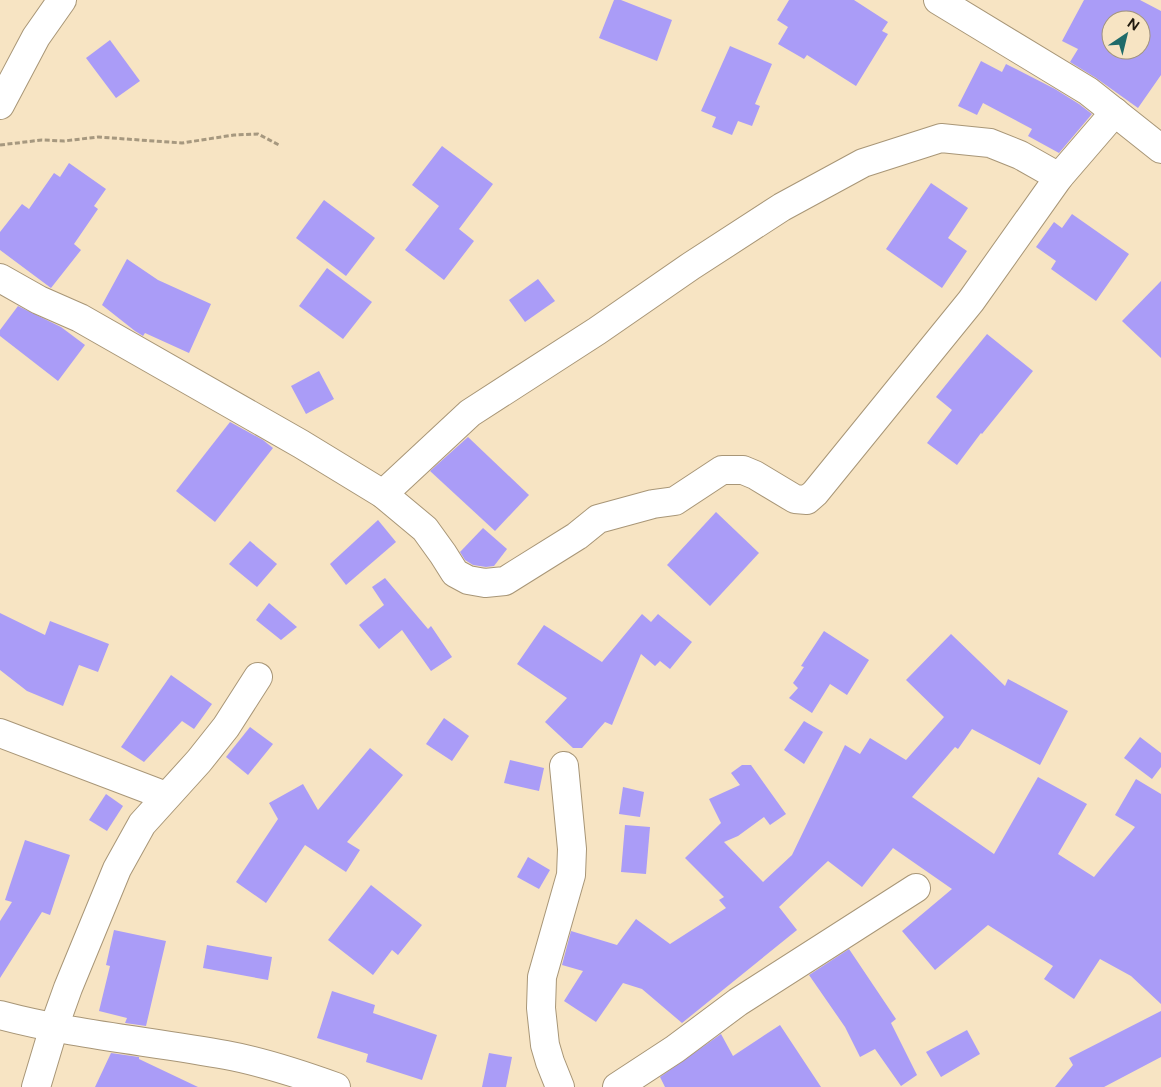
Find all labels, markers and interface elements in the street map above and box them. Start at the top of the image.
north arrow [1101,10,1151,60]
text: N [1124,15,1142,35]

